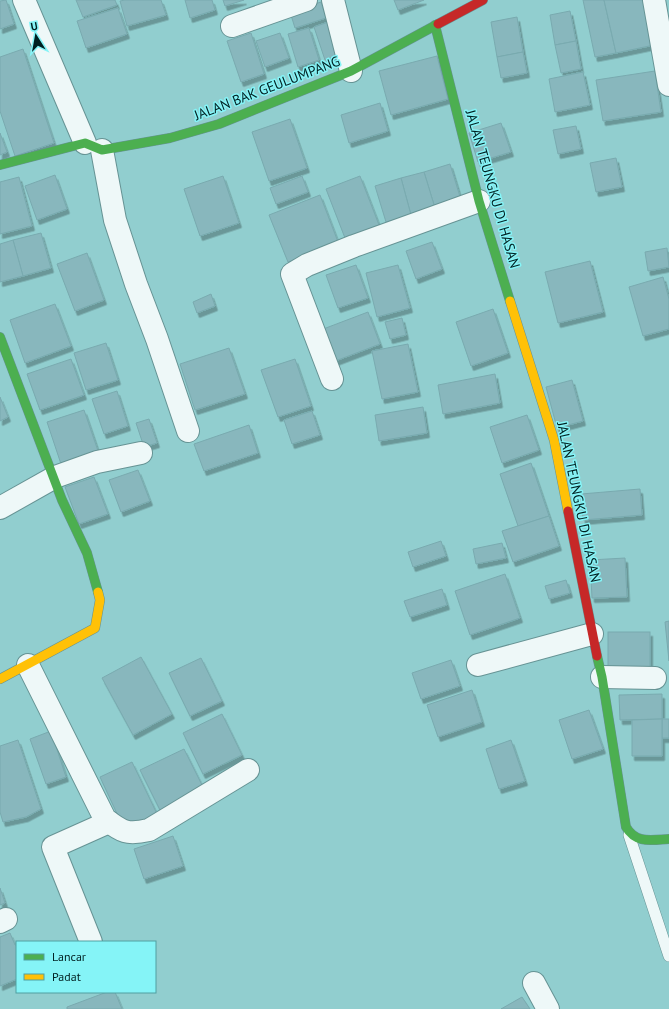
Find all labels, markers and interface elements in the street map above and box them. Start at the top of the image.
north arrow [16,16,56,56]
text: U [29,19,39,34]
street label: JALAN BAK GEULUMPANG [191,52,343,125]
street label: JALAN TEUNGKU DI HASAN [461,107,524,270]
street label: JALAN TEUNGKU DI HASAN [553,419,605,584]
legend [16,941,156,993]
text: Lancar [52,949,86,964]
text: Padat [52,969,81,984]

